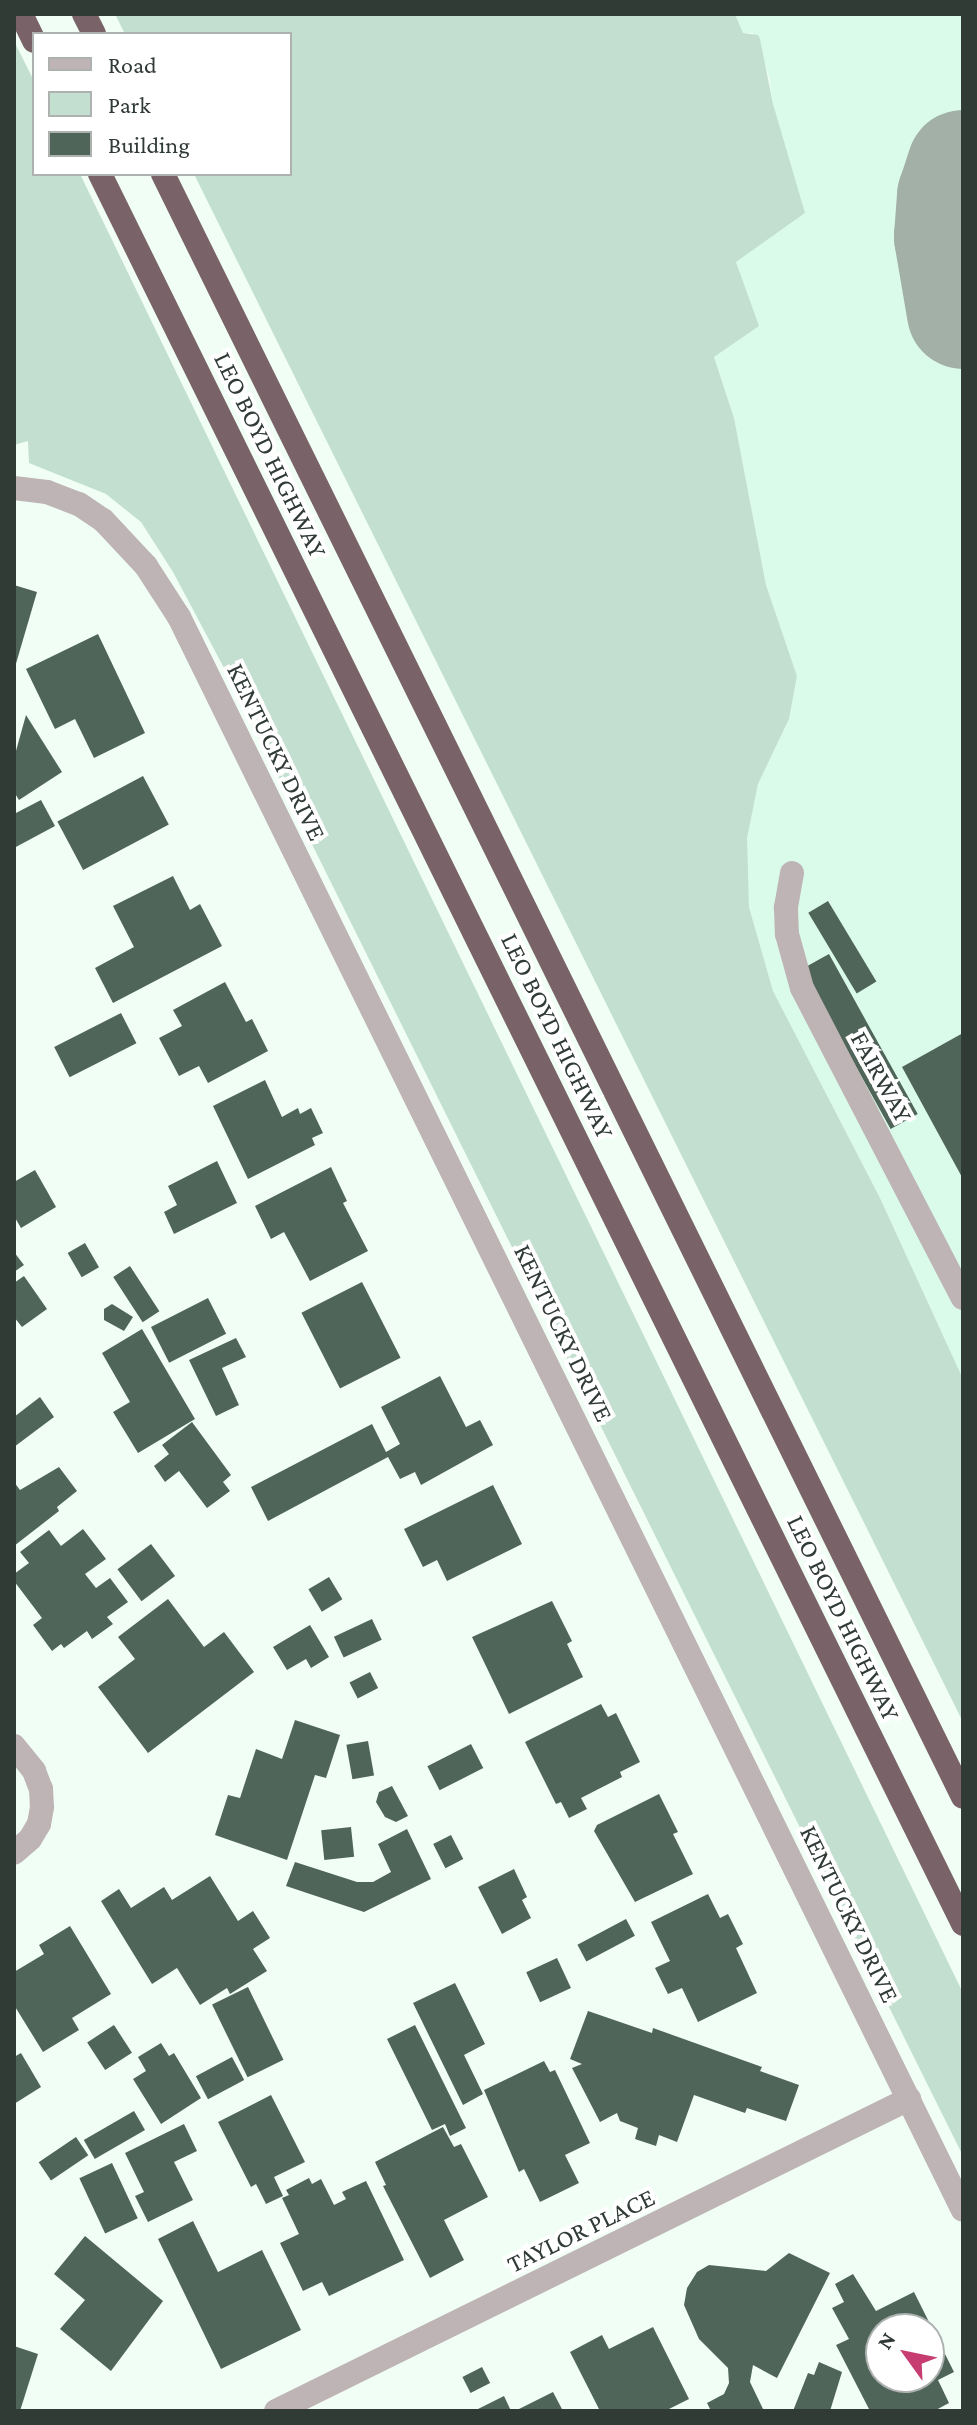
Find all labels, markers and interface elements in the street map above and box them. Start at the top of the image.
legend [32,32,292,176]
text: Road [108,51,157,78]
text: Park [108,91,151,118]
text: Building [108,131,190,158]
street label: LEO BOYD HIGHWAY [207,347,333,563]
street label: KENTUCKY DRIVE [220,658,332,846]
street label: LEO BOYD HIGHWAY [494,928,620,1144]
street label: FAIRWAY [843,1026,919,1128]
street label: KENTUCKY DRIVE [507,1239,619,1427]
street label: LEO BOYD HIGHWAY [780,1510,906,1726]
street label: KENTUCKY DRIVE [793,1820,905,2008]
street label: TAYLOR PLACE [502,2182,660,2280]
north arrow [865,2313,945,2393]
text: N [872,2328,901,2354]

